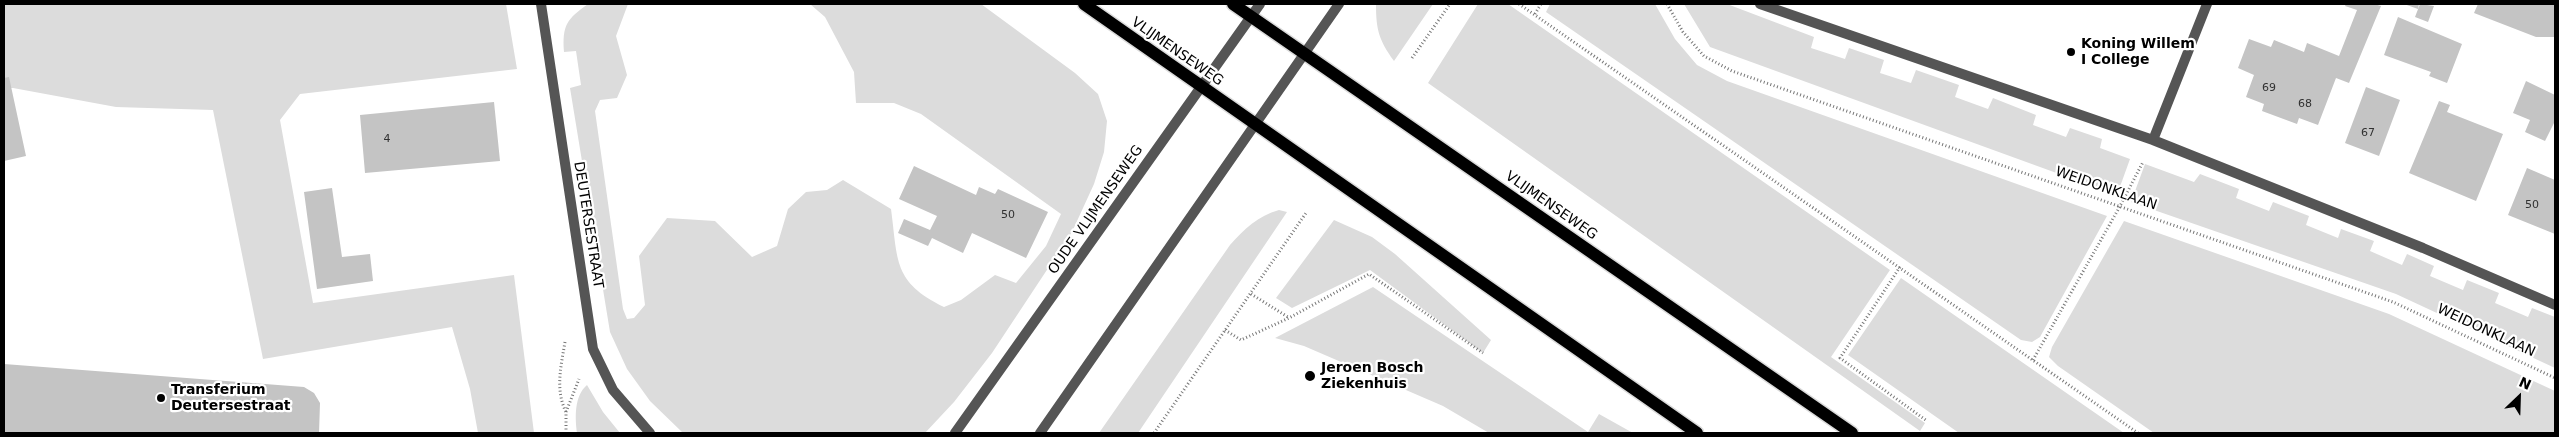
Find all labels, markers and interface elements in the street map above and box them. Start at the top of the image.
street label: VLIJMENSEWEG [1128,14,1226,90]
place label: Koning Willem I College [2081,36,2195,68]
marker: Koning Willem I College [2065,46,2077,58]
house number: 69 [2262,81,2276,95]
house number: 68 [2298,97,2312,111]
house number: 67 [2361,126,2375,140]
house number: 4 [384,132,390,146]
street label: OUDE VLIJMENSEWEG [1045,142,1147,278]
street label: DEUTERSESTRAAT [570,160,606,290]
street label: WEIDONKLAAN [2053,164,2159,214]
street label: VLIJMENSEWEG [1502,168,1600,244]
house number: 50 [2525,198,2539,212]
house number: 50 [1001,208,1015,222]
street label: WEIDONKLAAN [2434,301,2538,361]
place label: Jeroen Bosch Ziekenhuis [1321,360,1423,392]
marker: Jeroen Bosch Ziekenhuis [1303,369,1317,383]
north arrow [2494,372,2544,422]
text: N [2516,374,2534,393]
place label: Transferium Deutersestraat [171,382,291,414]
marker: Transferium Deutersestraat [155,392,167,404]

